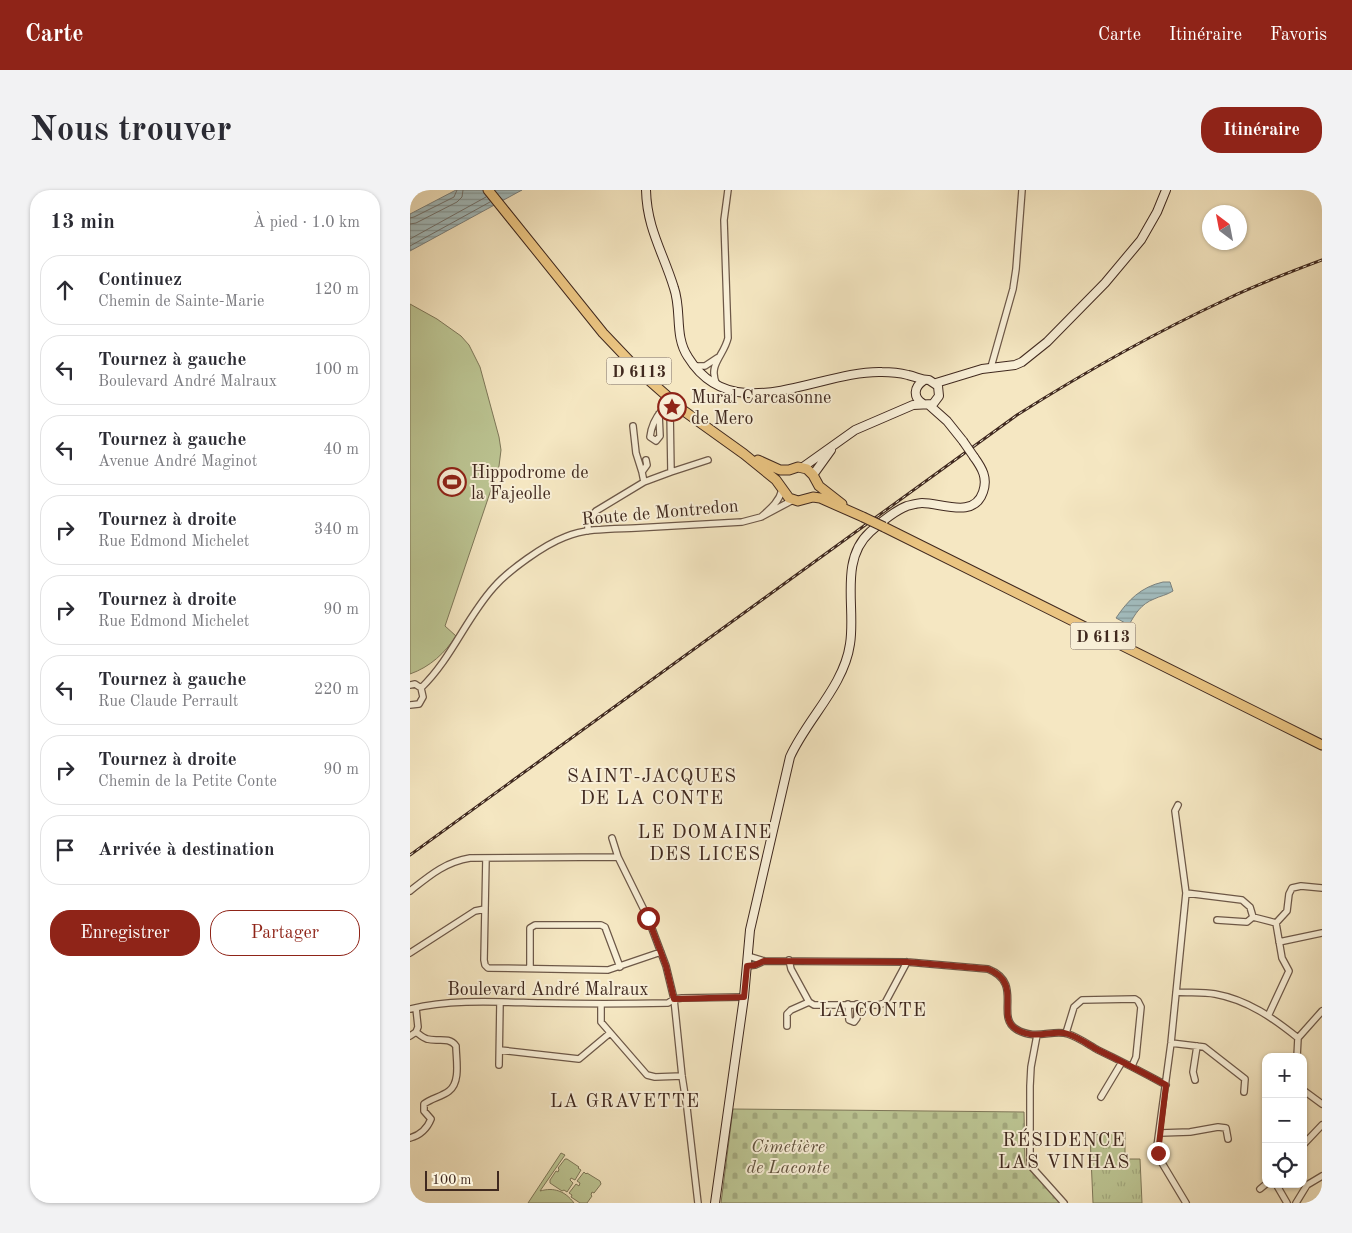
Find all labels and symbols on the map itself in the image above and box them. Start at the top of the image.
north arrow [1202,205,1247,250]
road number: D 6113 [606,358,672,385]
place label: Mural Carcasonne de Mero [691,389,831,428]
place icon: Mural Carcasonne de Mero [657,392,687,422]
place label: Hippodrome de la Fajeolle [471,464,589,503]
sports icon: Hippodrome de la Fajeolle [437,467,467,497]
street label: Route de Montredon [581,497,740,529]
road number: D 6113 [1070,622,1136,650]
district label: SAINT-JACQUES DE LA CONTE [567,768,737,809]
district label: LE DOMAINE DES LICES [638,824,772,865]
route start [637,907,660,930]
street label: Boulevard André Malraux [447,981,649,999]
district label: LA CONTE [819,1002,927,1021]
district label: LA GRAVETTE [550,1093,700,1112]
district label: RÉSIDENCE LAS VINHAS [998,1128,1130,1173]
park label: Cimetière de Laconte [746,1138,830,1177]
route end [1147,1142,1170,1165]
scale bar [425,1168,499,1191]

